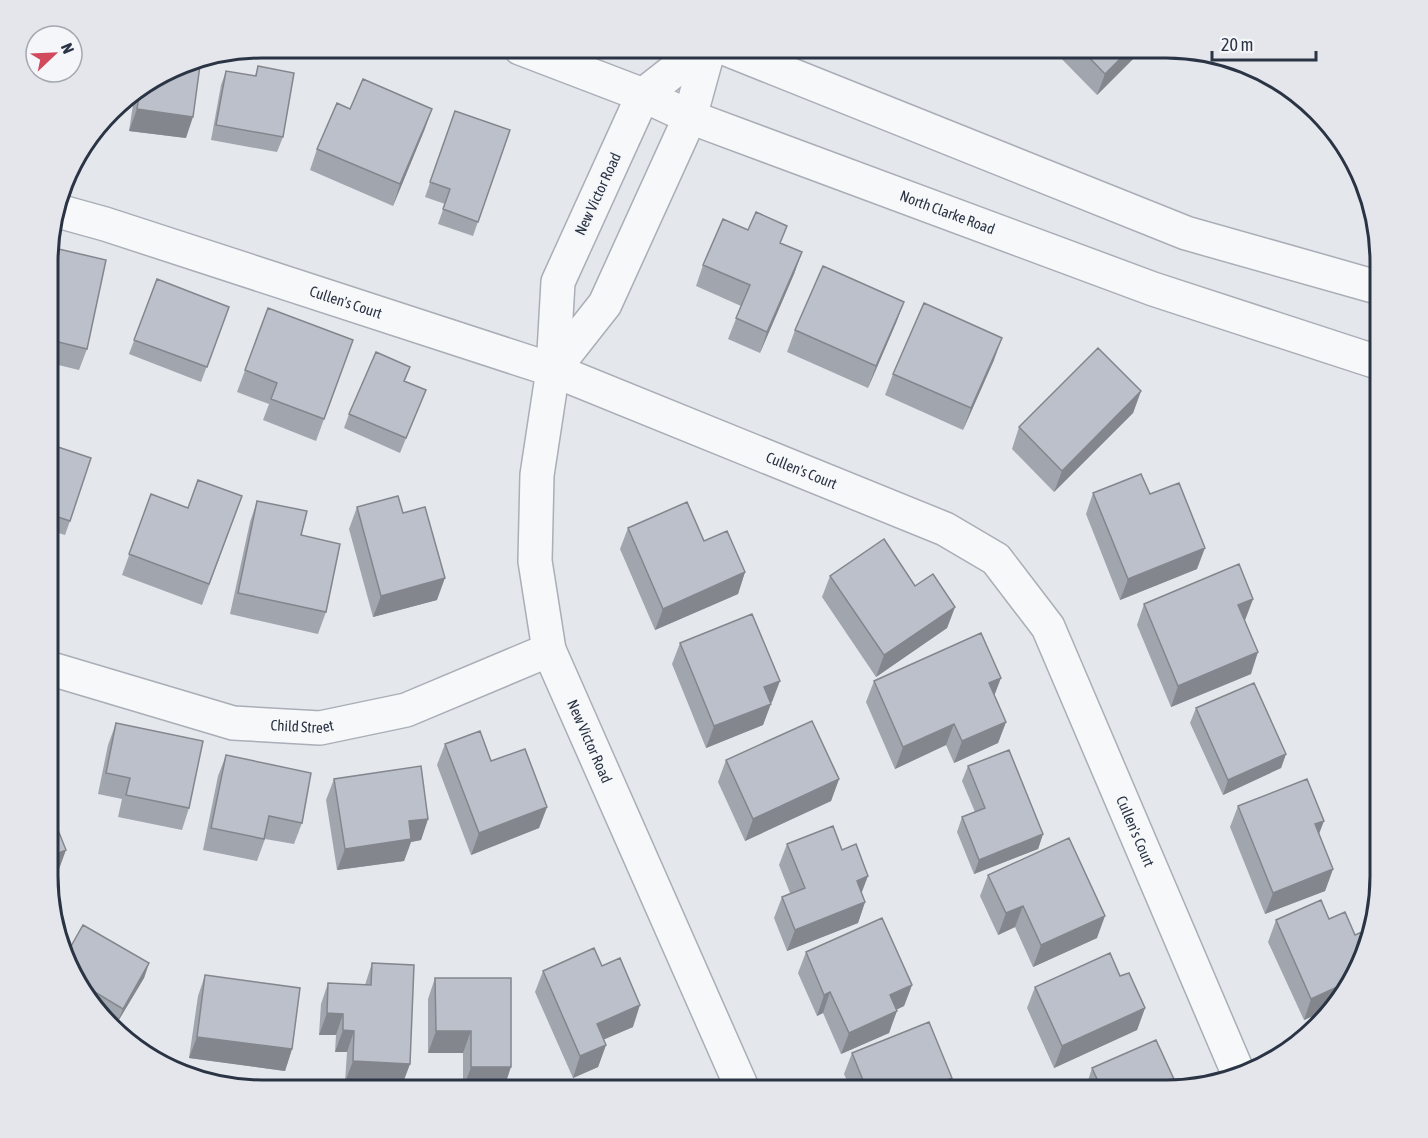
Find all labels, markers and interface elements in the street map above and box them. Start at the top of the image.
north arrow [24,24,84,84]
scale bar [1212,24,1316,62]
text: 20 m [1221,34,1253,55]
text: N [58,40,78,56]
street label: New Victor Road [571,150,624,238]
street label: North Clarke Road [898,187,997,237]
street label: Cullen's Court [308,282,384,322]
street label: Cullen's Court [764,448,840,492]
street label: New Victor Road [564,697,616,786]
street label: Child Street [270,716,335,736]
street label: Cullen's Court [1113,793,1158,869]

